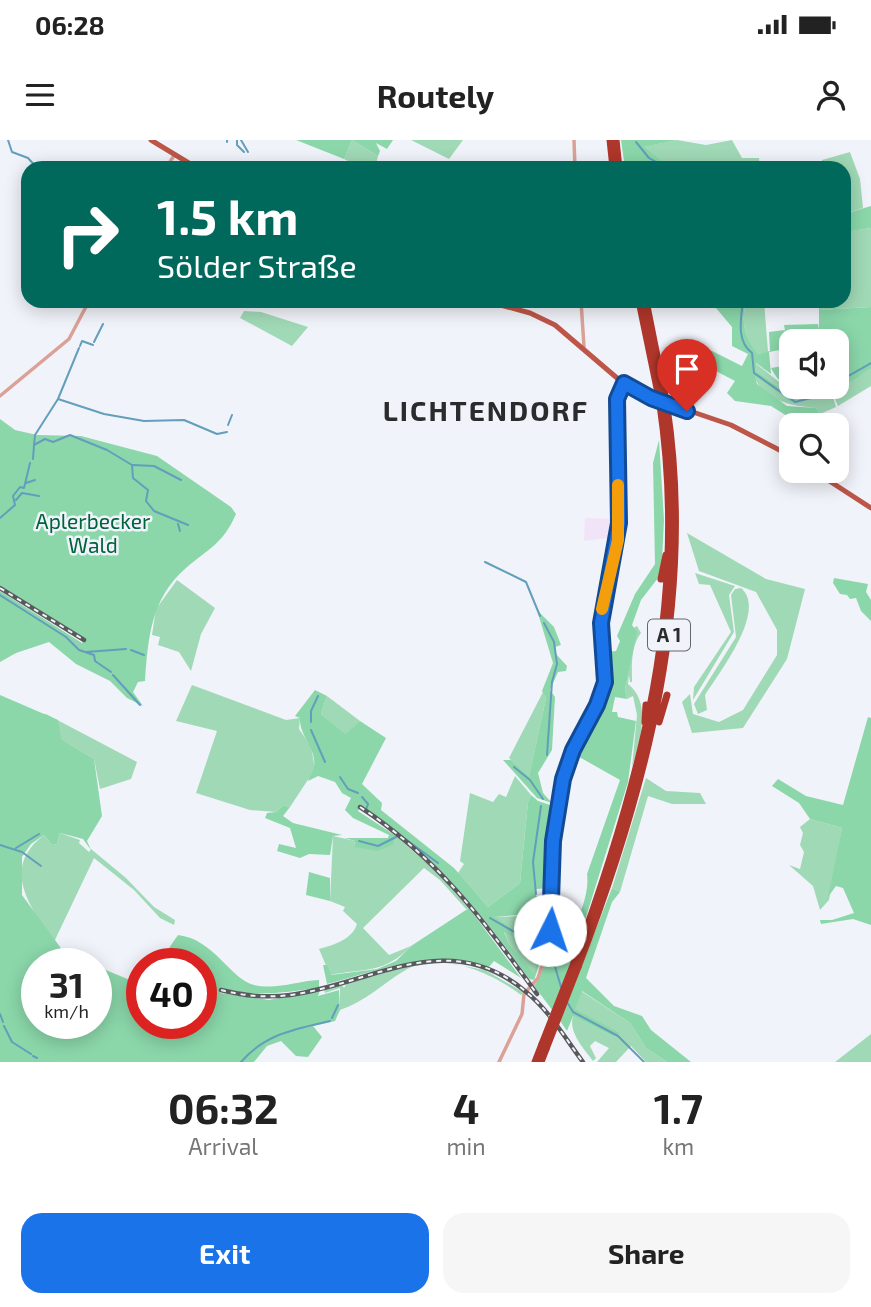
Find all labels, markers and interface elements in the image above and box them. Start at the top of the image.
text: 06:28 [35,9,105,40]
icon: menu [21,76,59,114]
text: Routely [377,76,494,114]
icon: person [812,76,850,114]
text: 1.5 km [157,186,298,245]
icon: right [42,189,133,280]
text: Sölder Straße [157,246,357,284]
map controls [779,329,849,483]
button: sound [779,329,849,399]
pin [657,339,717,411]
icon: arrive [668,350,706,388]
district label: LICHTENDORF [383,393,589,427]
button: search [779,413,849,483]
park label: Aplerbecker Wald [36,508,151,557]
road number: A 1 [648,620,690,650]
position arrow [513,893,587,967]
speed limit sign: 40 [126,948,217,1039]
text: 31 [49,963,84,1005]
text: km/h [44,1000,89,1022]
text: 06:32 [168,1082,278,1132]
text: 4 [453,1082,479,1132]
text: 1.7 [654,1082,703,1132]
text: Arrival [188,1132,258,1160]
text: min [446,1132,486,1160]
text: km [662,1132,694,1160]
button: Exit [21,1213,429,1293]
button: Share [443,1213,850,1293]

